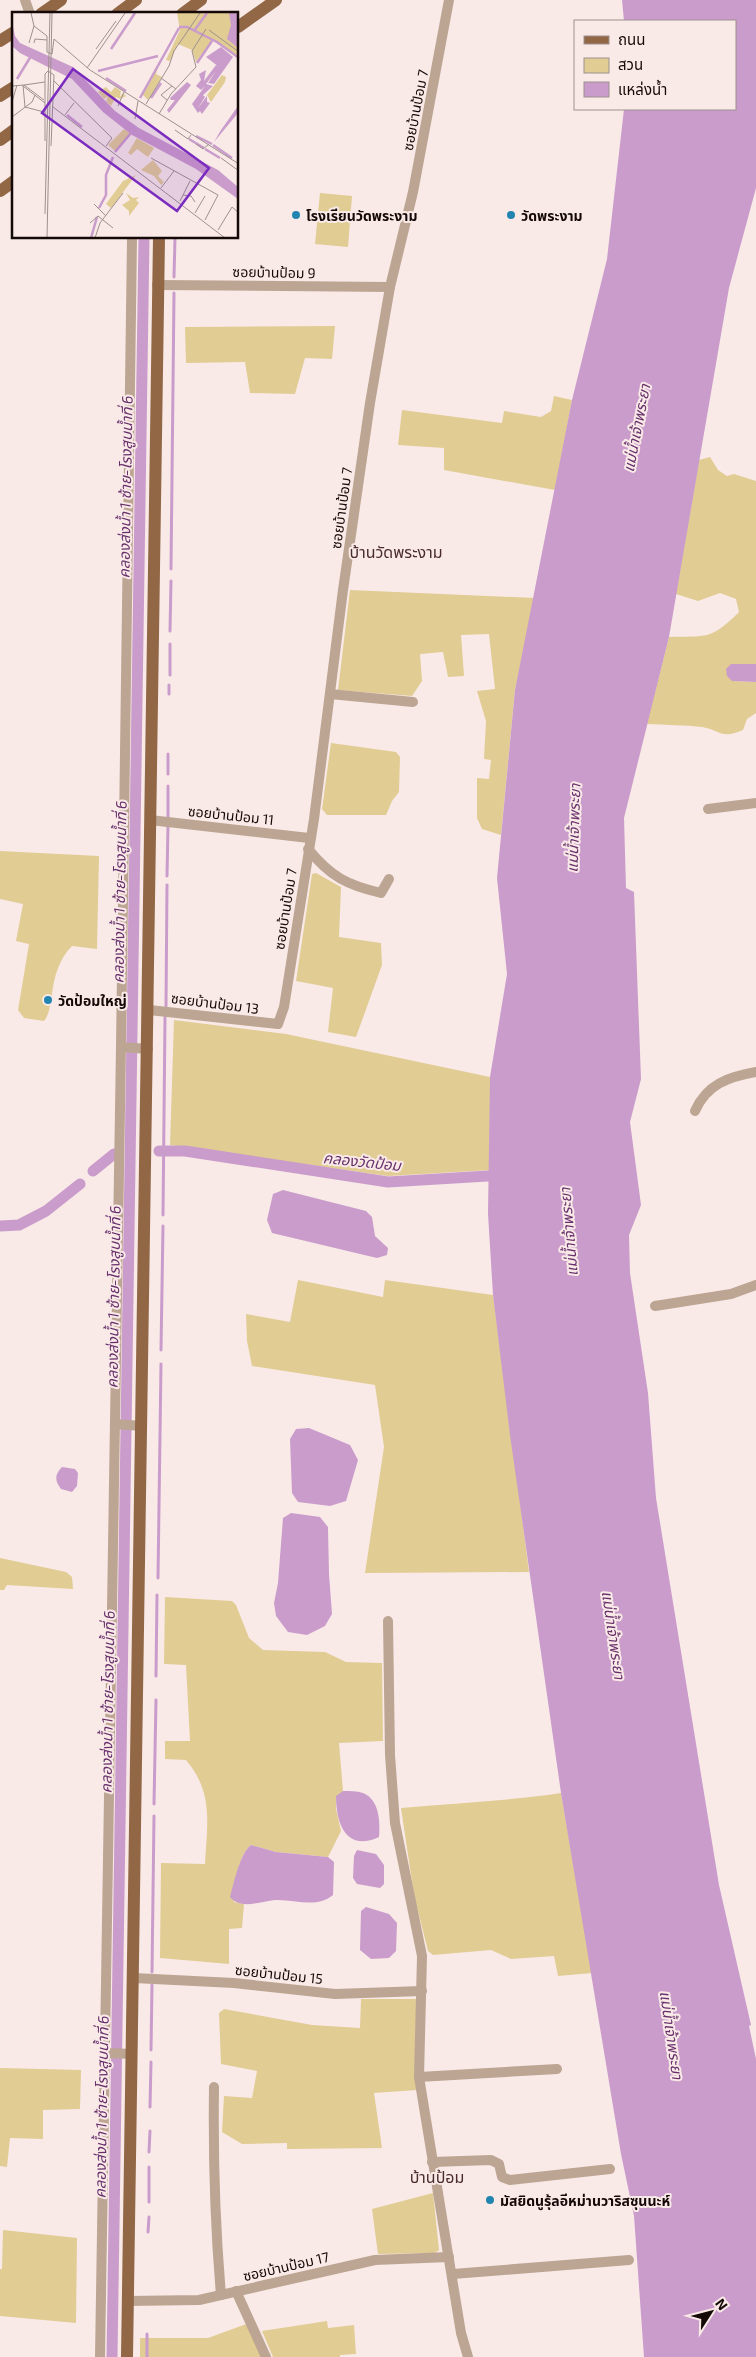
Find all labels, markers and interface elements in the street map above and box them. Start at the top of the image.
inset map [12,12,239,239]
legend [574,20,736,110]
text: ถนน [618,30,645,48]
text: สวน [618,55,643,73]
street label: ซอยบ้านป้อม 7 [399,68,431,152]
text: แหล่งน้ำ [618,79,667,98]
place label: โรงเรียนวัดพระงาม [306,207,417,224]
place label: วัดพระงาม [521,207,583,224]
marker: โรงเรียนวัดพระงาม [290,209,302,221]
marker: วัดพระงาม [505,209,517,221]
street label: ซอยบ้านป้อม 9 [232,263,316,281]
water label: แม่น้ำเจ้าพระยา [618,382,653,473]
water label: คลองส่งน้ำ 1 ซ้าย-โรงสูบน้ำที่ 6 [113,395,137,579]
street label: ซอยบ้านป้อม 7 [327,466,355,550]
district label: บ้านวัดพระงาม [350,542,442,561]
water label: แม่น้ำเจ้าพระยา [561,782,584,873]
water label: คลองส่งน้ำ 1 ซ้าย-โรงสูบน้ำที่ 6 [107,800,131,984]
street label: ซอยบ้านป้อม 11 [187,802,275,828]
street label: ซอยบ้านป้อม 7 [270,867,300,951]
street label: ซอยบ้านป้อม 13 [170,989,260,1017]
place label: วัดป้อมใหญ่ [58,992,127,1009]
marker: วัดป้อมใหญ่ [42,994,54,1006]
water label: คลองวัดป้อม [322,1148,403,1174]
water label: แม่น้ำเจ้าพระยา [554,1186,581,1277]
water label: คลองส่งน้ำ 1 ซ้าย-โรงสูบน้ำที่ 6 [101,1205,125,1389]
water label: แม่น้ำเจ้าพระยา [599,1590,630,1681]
water label: คลองส่งน้ำ 1 ซ้าย-โรงสูบน้ำที่ 6 [95,1610,119,1794]
street label: ซอยบ้านป้อม 15 [234,1961,324,1987]
water label: แม่น้ำเจ้าพระยา [657,1990,688,2081]
water label: คลองส่งน้ำ 1 ซ้าย-โรงสูบน้ำที่ 6 [89,2015,113,2199]
district label: บ้านป้อม [410,2167,464,2186]
place label: มัสยิดนูรุ้ลอีหม่านวาริสซุนนะห์ [500,2192,670,2211]
marker: มัสยิดนูรุ้ลอีหม่านวาริสซุนนะห์ [484,2194,496,2206]
street label: ซอยบ้านป้อม 17 [241,2248,331,2284]
north arrow [686,2287,736,2337]
text: N [712,2295,732,2313]

